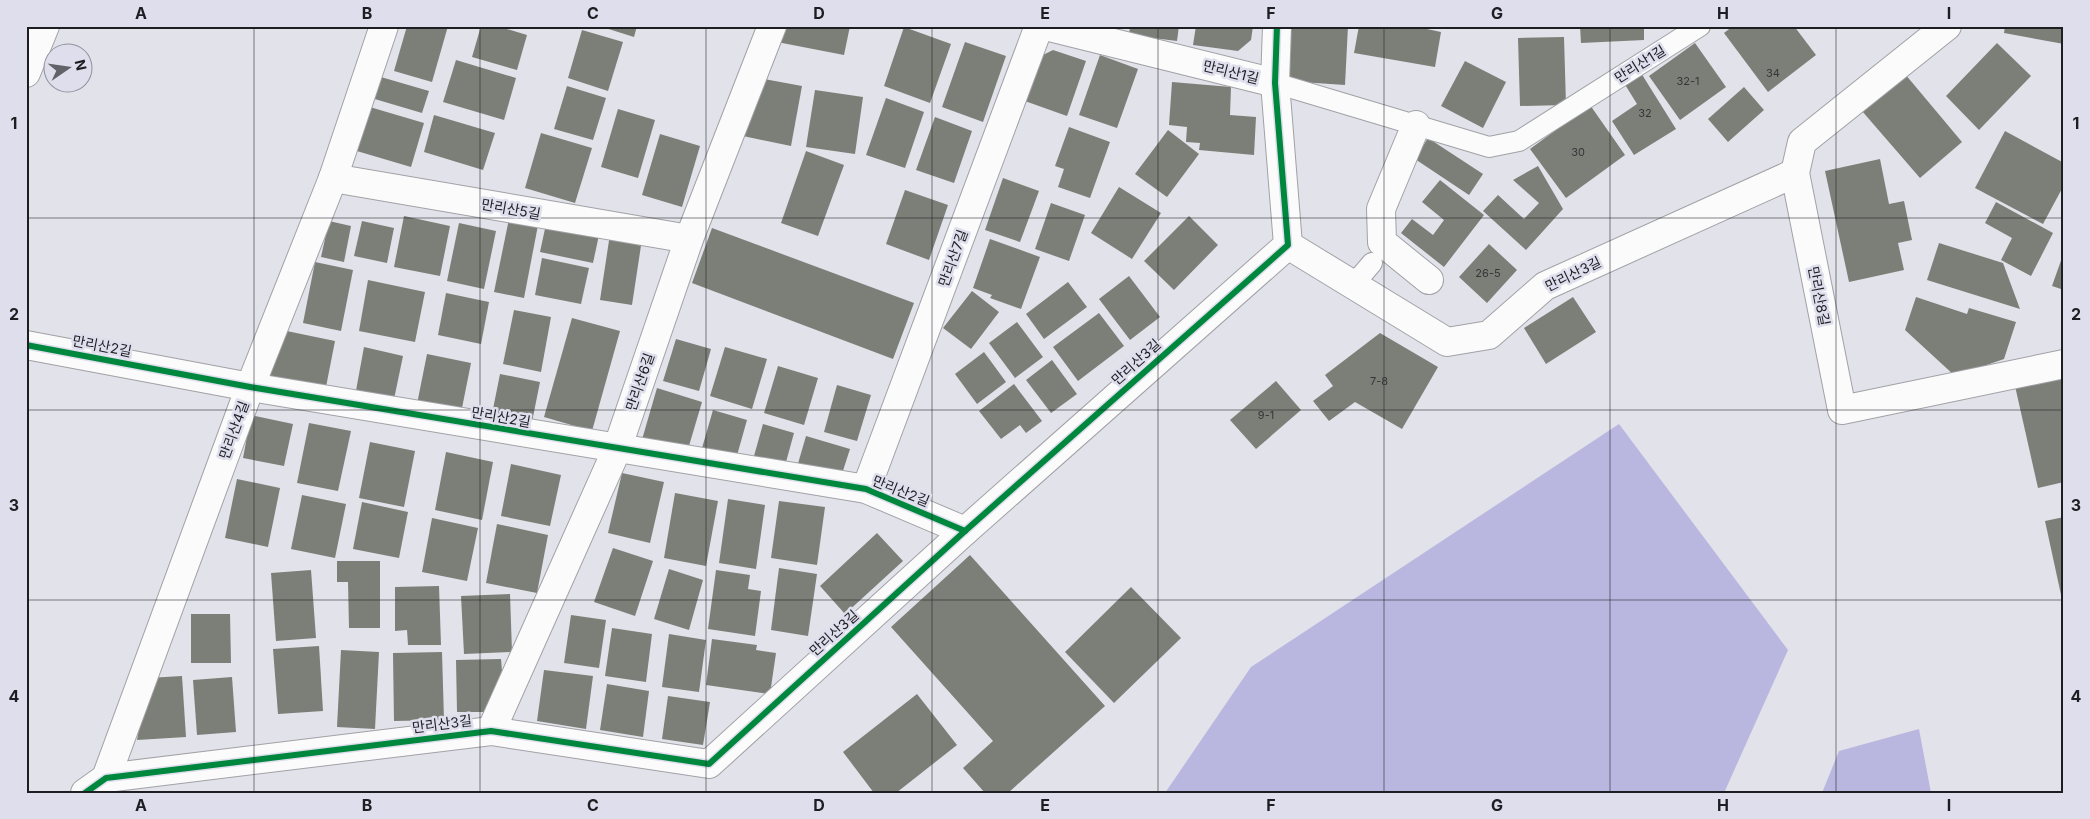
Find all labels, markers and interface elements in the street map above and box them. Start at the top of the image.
text: A [135,3,147,23]
text: B [362,3,372,23]
text: C [587,3,599,23]
text: D [813,3,825,23]
text: E [1040,3,1050,23]
text: F [1266,3,1276,23]
text: G [1491,3,1503,23]
text: H [1717,3,1729,23]
text: I [1947,3,1951,23]
street label: 만리산1길 [1611,41,1669,86]
north arrow [42,42,92,92]
street label: 만리산1길 [1201,56,1261,87]
text: N [72,58,91,72]
house number: 34 [1766,66,1780,80]
house number: 32-1 [1676,74,1700,88]
house number: 32 [1638,106,1652,120]
text: 1 [11,113,17,133]
text: 1 [2073,113,2079,133]
house number: 30 [1571,145,1585,159]
street label: 만리산5길 [480,195,542,222]
street label: 만리산7길 [934,227,971,289]
street label: 만리산3길 [1542,253,1604,294]
street label: 만리산8길 [1805,265,1834,327]
house number: 26-5 [1475,266,1501,280]
text: 2 [9,304,19,324]
text: 2 [2071,304,2081,324]
street label: 만리산2길 [71,331,133,360]
street label: 만리산3길 [1108,335,1164,388]
street label: 만리산6길 [622,351,657,413]
house number: 7-8 [1370,374,1388,388]
street label: 만리산4길 [215,398,252,461]
street label: 만리산2길 [470,403,532,430]
house number: 9-1 [1258,408,1274,422]
street label: 만리산2길 [870,471,932,510]
text: 3 [9,495,19,515]
text: 3 [2071,495,2081,515]
street label: 만리산3길 [806,606,862,659]
text: 4 [9,686,20,706]
text: 4 [2071,686,2082,706]
street label: 만리산3길 [411,711,473,736]
text: A [135,795,147,815]
text: B [362,795,372,815]
text: C [587,795,599,815]
text: D [813,795,825,815]
text: E [1040,795,1050,815]
text: F [1266,795,1276,815]
text: G [1491,795,1503,815]
text: H [1717,795,1729,815]
text: I [1947,795,1951,815]

